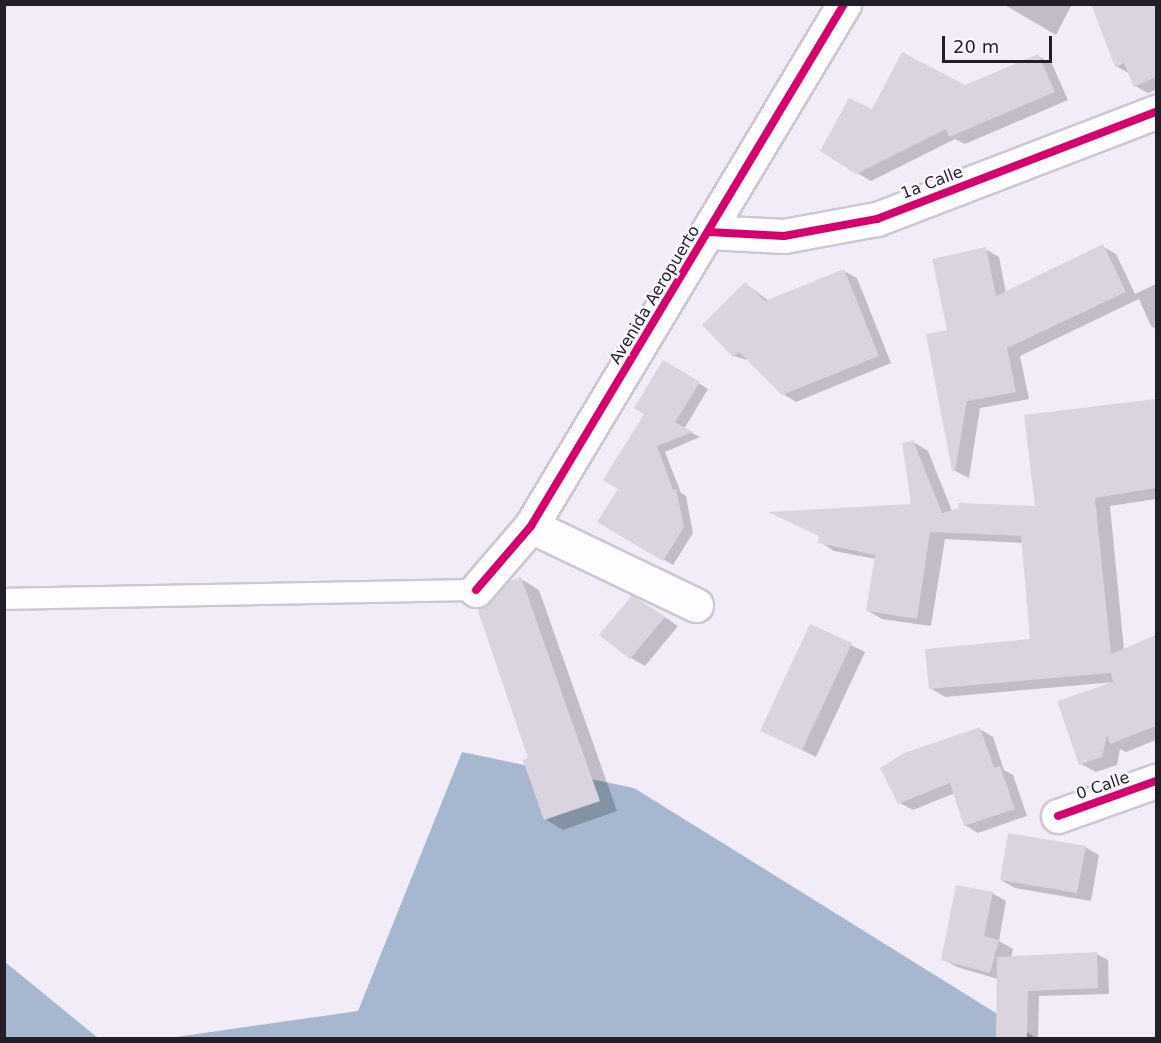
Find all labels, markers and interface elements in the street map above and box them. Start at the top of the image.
scale bar [945,24,1054,62]
text: 20 m [953,36,999,57]
street label: 1a Calle [898,162,966,204]
street label: Avenida Aeropuerto [606,222,704,368]
street label: 0 Calle [1074,768,1132,804]

